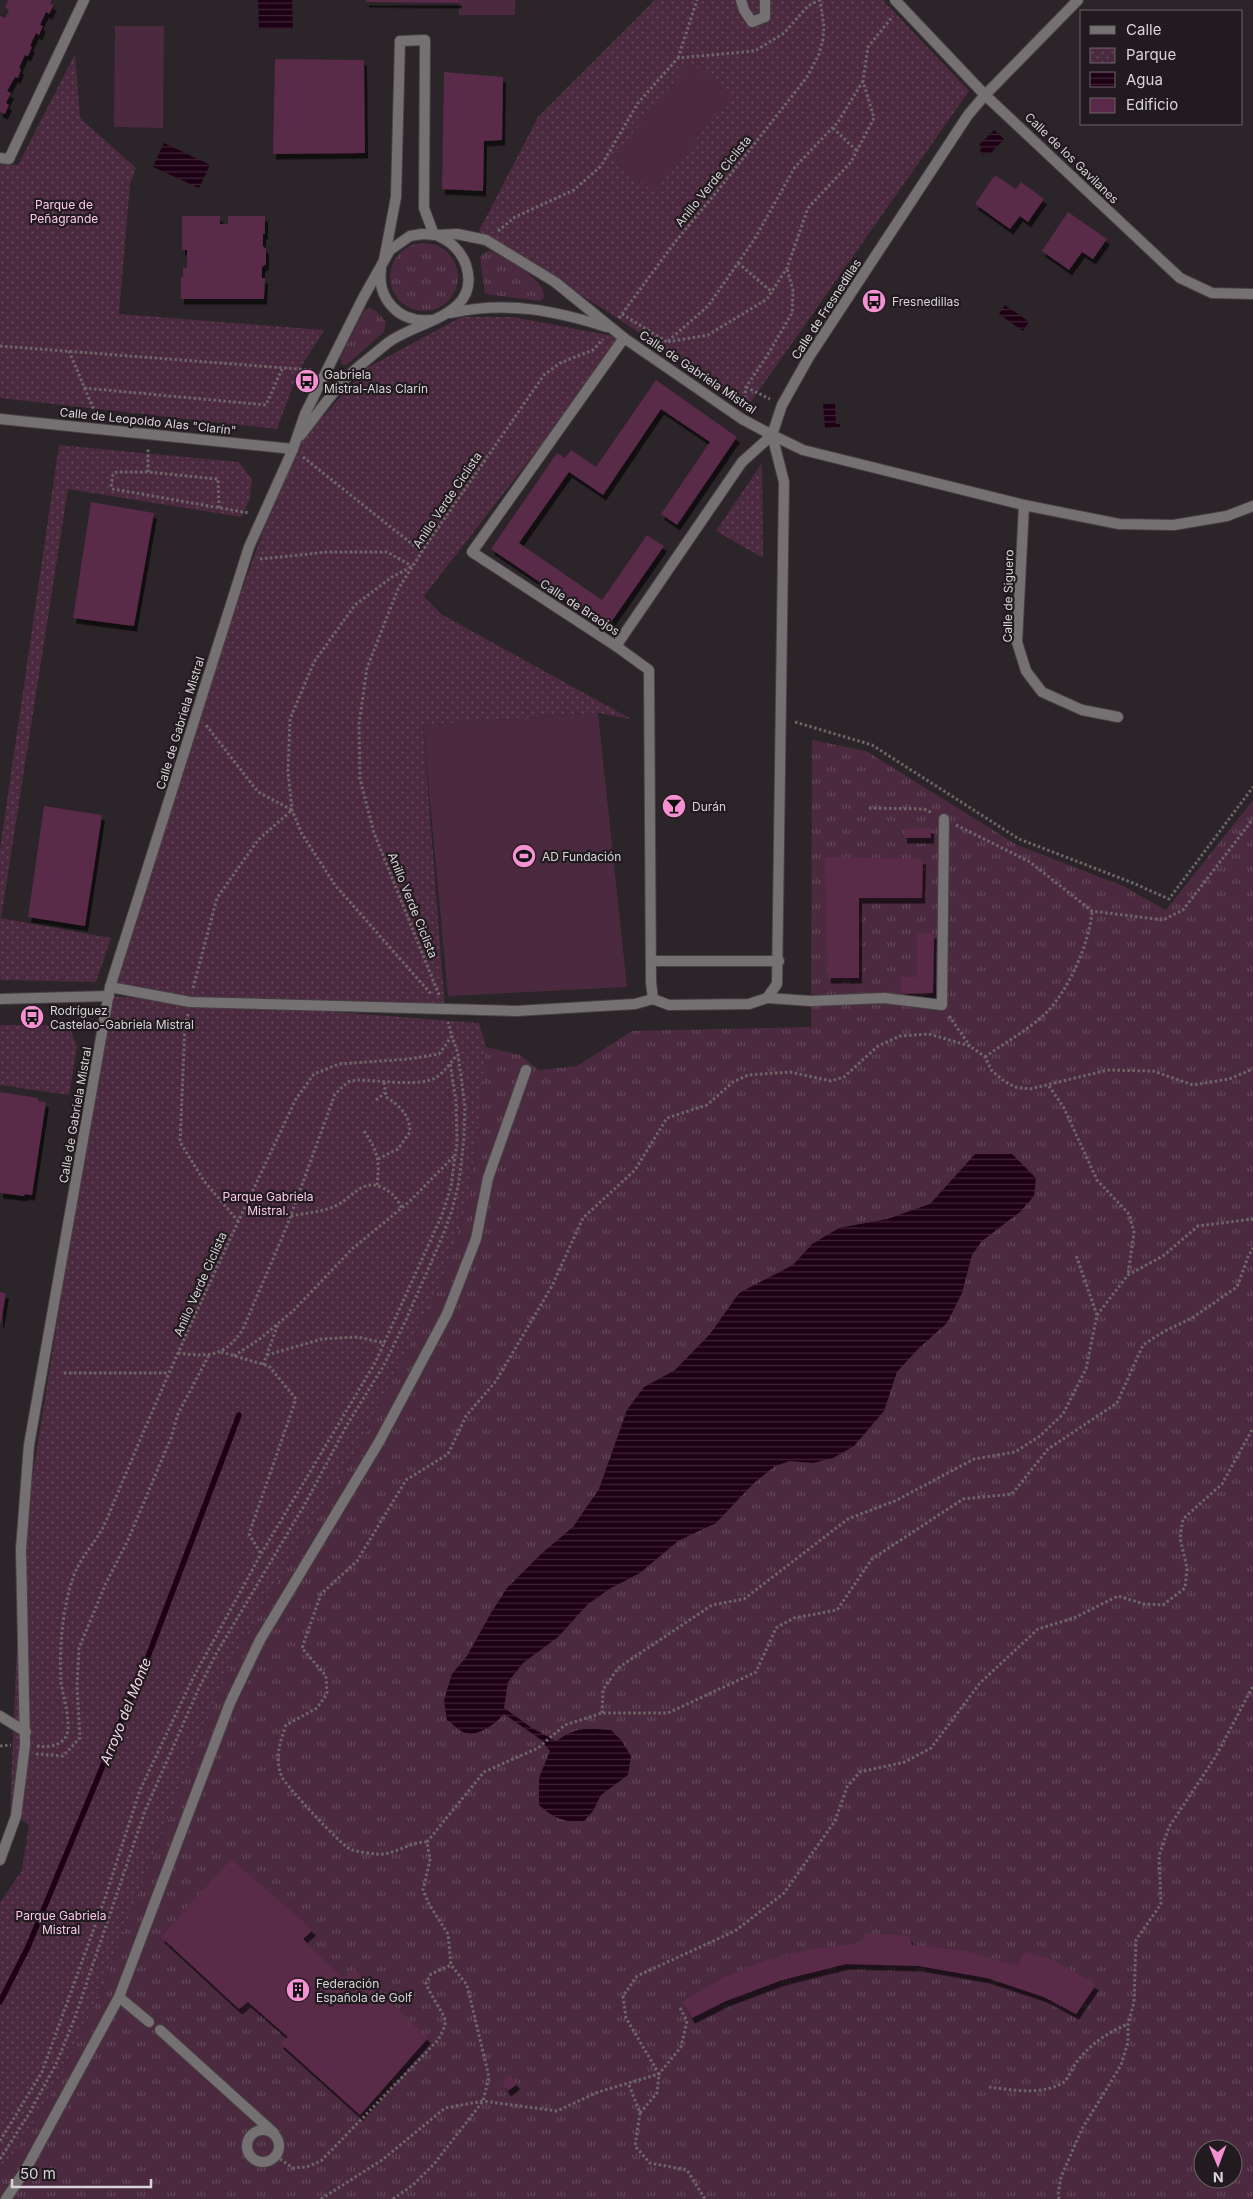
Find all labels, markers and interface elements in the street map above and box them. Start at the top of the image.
legend [1080,10,1243,125]
text: Calle [1126,20,1161,39]
text: Parque [1126,45,1176,64]
text: Agua [1126,70,1163,89]
text: Edificio [1126,95,1178,114]
street label: Calle de los Gavilanes [1022,109,1122,207]
street label: Anillo Verde Ciclista [672,132,754,230]
park label: Parque de Peñagrande [30,197,98,226]
street label: Calle de Fresnedillas [788,256,864,362]
bus stop icon: Fresnedillas [861,288,887,314]
place label: Fresnedillas [892,294,960,309]
street label: Calle de Gabriela Mistral [636,327,760,417]
place label: Gabriela Mistral-Alas Clarín [324,367,428,396]
bus stop icon: Gabriela Mistral-Alas Clarín [294,368,320,394]
street label: Calle de Leopoldo Alas "Clarín" [59,404,237,438]
street label: Anillo Verde Ciclista [409,449,485,551]
street label: Calle de Siguero [1000,549,1016,643]
street label: Calle de Braojos [537,576,623,638]
street label: Calle de Gabriela Mistral [153,655,207,791]
bar icon: Durán [661,793,687,819]
place label: Durán [692,799,726,814]
sports icon: AD Fundación [511,843,537,869]
place label: AD Fundación [542,849,621,864]
street label: Anillo Verde Ciclista [385,850,441,960]
place label: Rodríguez Castelao-Gabriela Mistral [50,1003,194,1032]
bus stop icon: Rodríguez Castelao-Gabriela Mistral [19,1004,45,1030]
street label: Calle de Gabriela Mistral [56,1046,94,1184]
park label: Parque Gabriela Mistral. [223,1189,313,1218]
street label: Anillo Verde Ciclista [170,1229,230,1339]
water label: Arroyo del Monte [95,1655,154,1768]
park label: Parque Gabriela Mistral [16,1908,106,1937]
place label: Federación Española de Golf [316,1976,413,2005]
building icon: Federación Española de Golf [285,1977,311,2003]
north arrow [1193,2139,1243,2189]
scale bar [12,2156,151,2188]
text: 50 m [20,2164,56,2183]
text: N [1213,2169,1224,2186]

